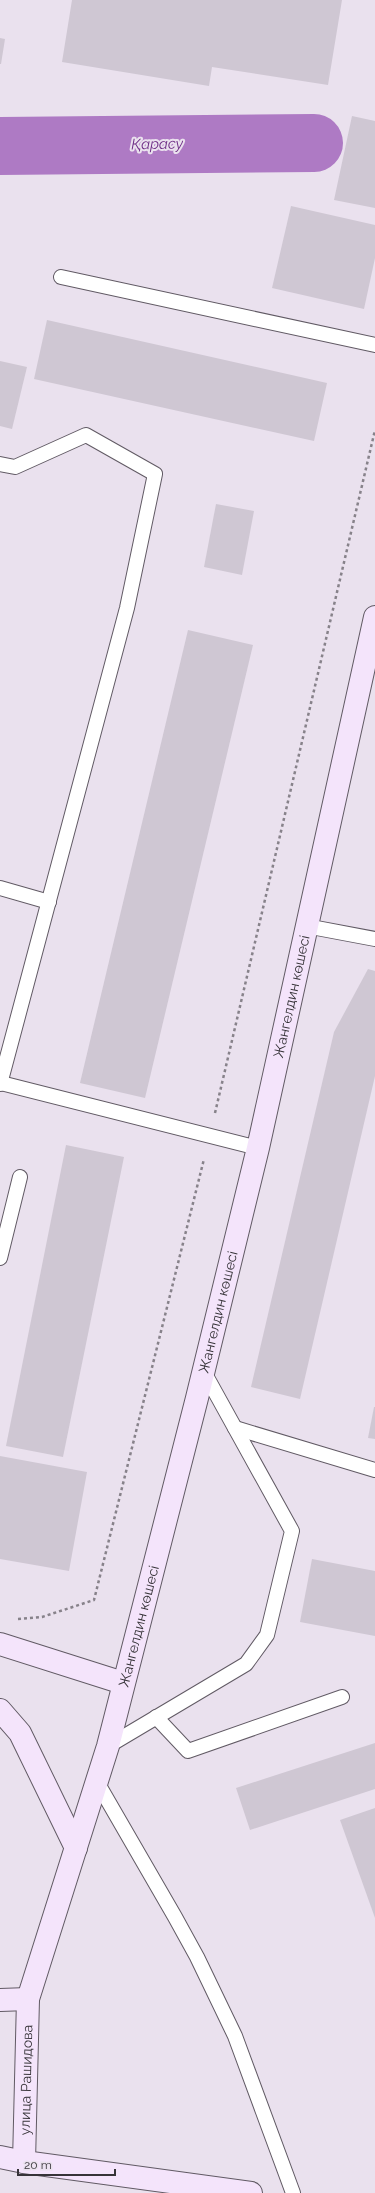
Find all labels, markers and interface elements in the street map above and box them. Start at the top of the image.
water label: Қарасу [131,135,184,153]
street label: Жангелдин көшесі [270,934,313,1059]
street label: Жангелдин көшесі [195,1249,241,1375]
street label: Жангелдин көшесі [115,1564,162,1689]
street label: улица Рашидова [17,2025,35,2136]
scale bar [18,2151,115,2177]
text: 20 m [24,2158,52,2172]

